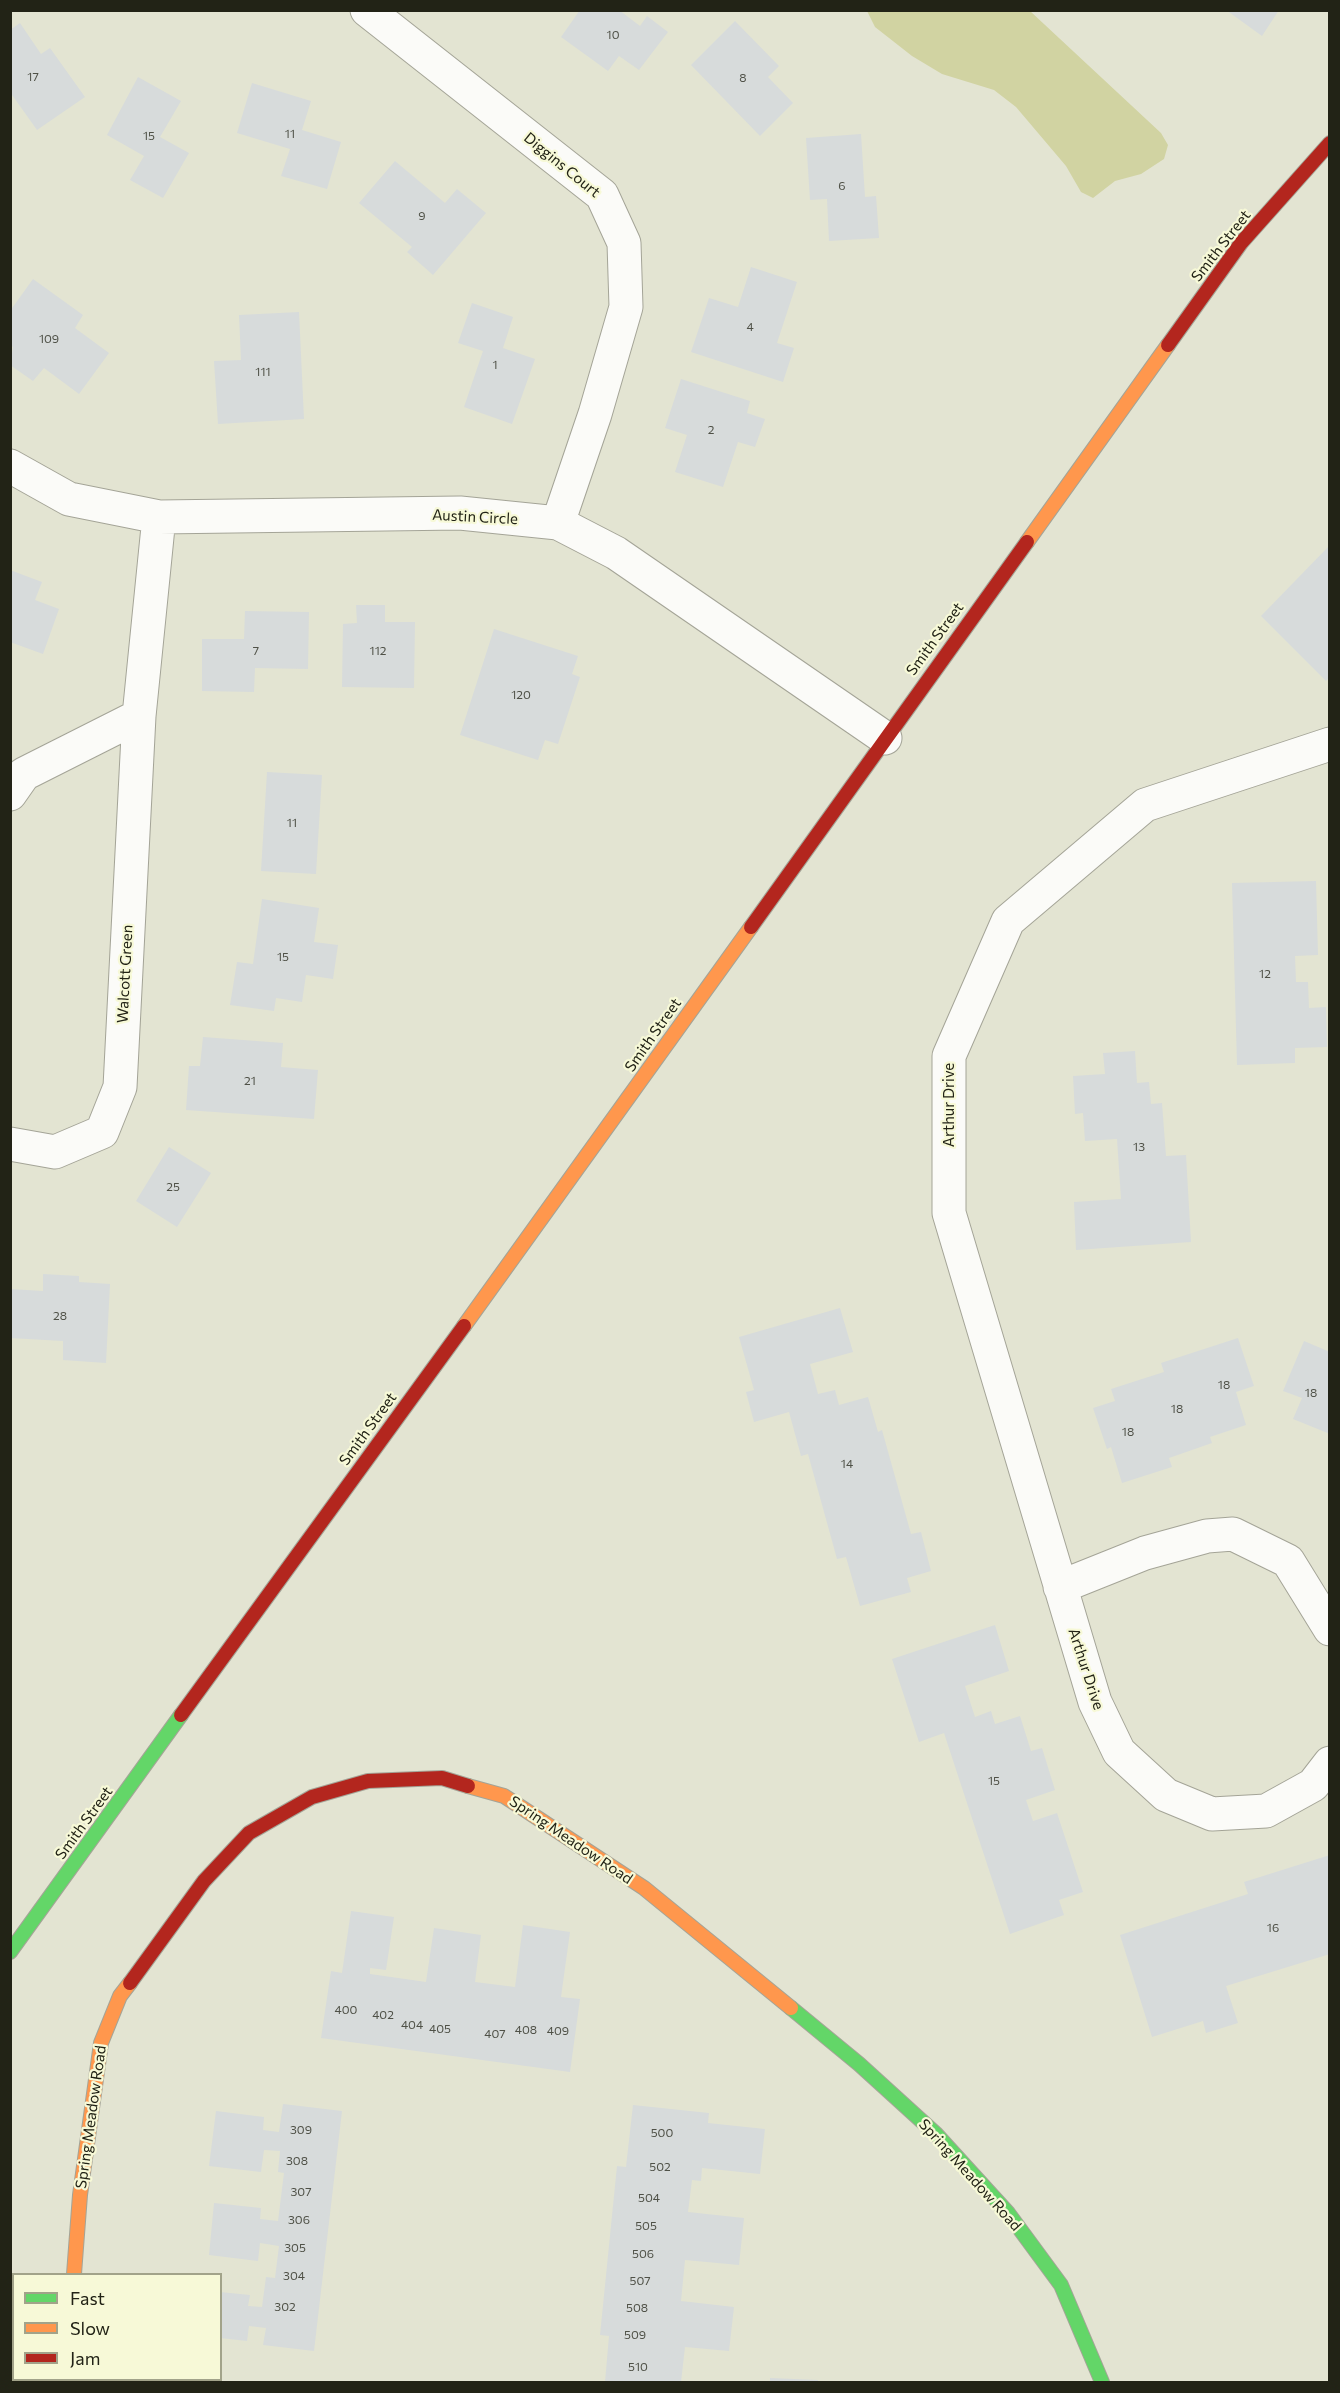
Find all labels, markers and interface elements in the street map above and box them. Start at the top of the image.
house number: 10 [607,28,619,42]
house number: 17 [27,70,39,84]
house number: 8 [739,71,747,85]
house number: 11 [285,127,295,141]
house number: 15 [143,129,155,143]
street label: Diggins Court [520,129,604,201]
house number: 6 [838,179,846,193]
street label: Smith Street [1188,207,1254,285]
house number: 9 [418,209,426,223]
house number: 4 [746,320,754,334]
house number: 109 [39,332,59,346]
house number: 1 [492,358,498,372]
house number: 111 [255,365,271,379]
house number: 2 [708,423,714,437]
street label: Austin Circle [432,506,518,528]
street label: Smith Street [903,599,967,679]
house number: 7 [253,644,259,658]
house number: 112 [370,644,386,658]
house number: 120 [511,688,531,702]
house number: 11 [287,816,297,830]
street label: Walcott Green [113,924,137,1024]
house number: 15 [277,950,289,964]
house number: 12 [1259,967,1271,981]
street label: Smith Street [621,995,685,1075]
street label: Arthur Drive [940,1063,958,1147]
house number: 21 [244,1074,256,1088]
house number: 13 [1133,1140,1145,1154]
house number: 25 [166,1180,180,1194]
house number: 28 [53,1309,67,1323]
house number: 18 [1218,1378,1230,1392]
house number: 18 [1305,1386,1317,1400]
street label: Smith Street [336,1389,400,1469]
house number: 18 [1171,1402,1183,1416]
house number: 18 [1122,1425,1134,1439]
house number: 14 [841,1457,853,1471]
street label: Arthur Drive [1064,1626,1108,1712]
house number: 15 [988,1774,1000,1788]
street label: Smith Street [52,1783,116,1863]
street label: Spring Meadow Road [506,1792,636,1888]
house number: 16 [1267,1921,1279,1935]
house number: 400 [335,2003,357,2017]
house number: 402 [372,2008,394,2022]
house number: 404 [401,2018,423,2032]
house number: 405 [429,2022,451,2036]
house number: 408 [515,2023,537,2037]
house number: 409 [547,2024,569,2038]
house number: 407 [484,2027,506,2041]
street label: Spring Meadow Road [72,2044,110,2190]
street label: Spring Meadow Road [915,2115,1025,2235]
house number: 309 [290,2123,312,2137]
house number: 500 [651,2126,673,2140]
house number: 308 [286,2154,308,2168]
house number: 502 [649,2160,671,2174]
house number: 307 [291,2185,311,2199]
house number: 504 [638,2191,660,2205]
house number: 306 [288,2213,310,2227]
house number: 505 [635,2219,657,2233]
house number: 305 [284,2241,306,2255]
house number: 506 [632,2247,654,2261]
house number: 304 [283,2269,305,2283]
legend [12,2273,222,2381]
house number: 507 [629,2274,651,2288]
text: Fast [70,2287,105,2309]
house number: 302 [274,2300,296,2314]
house number: 508 [626,2301,648,2315]
text: Slow [70,2317,110,2339]
house number: 509 [624,2328,646,2342]
text: Jam [70,2347,100,2369]
house number: 510 [628,2360,648,2374]

